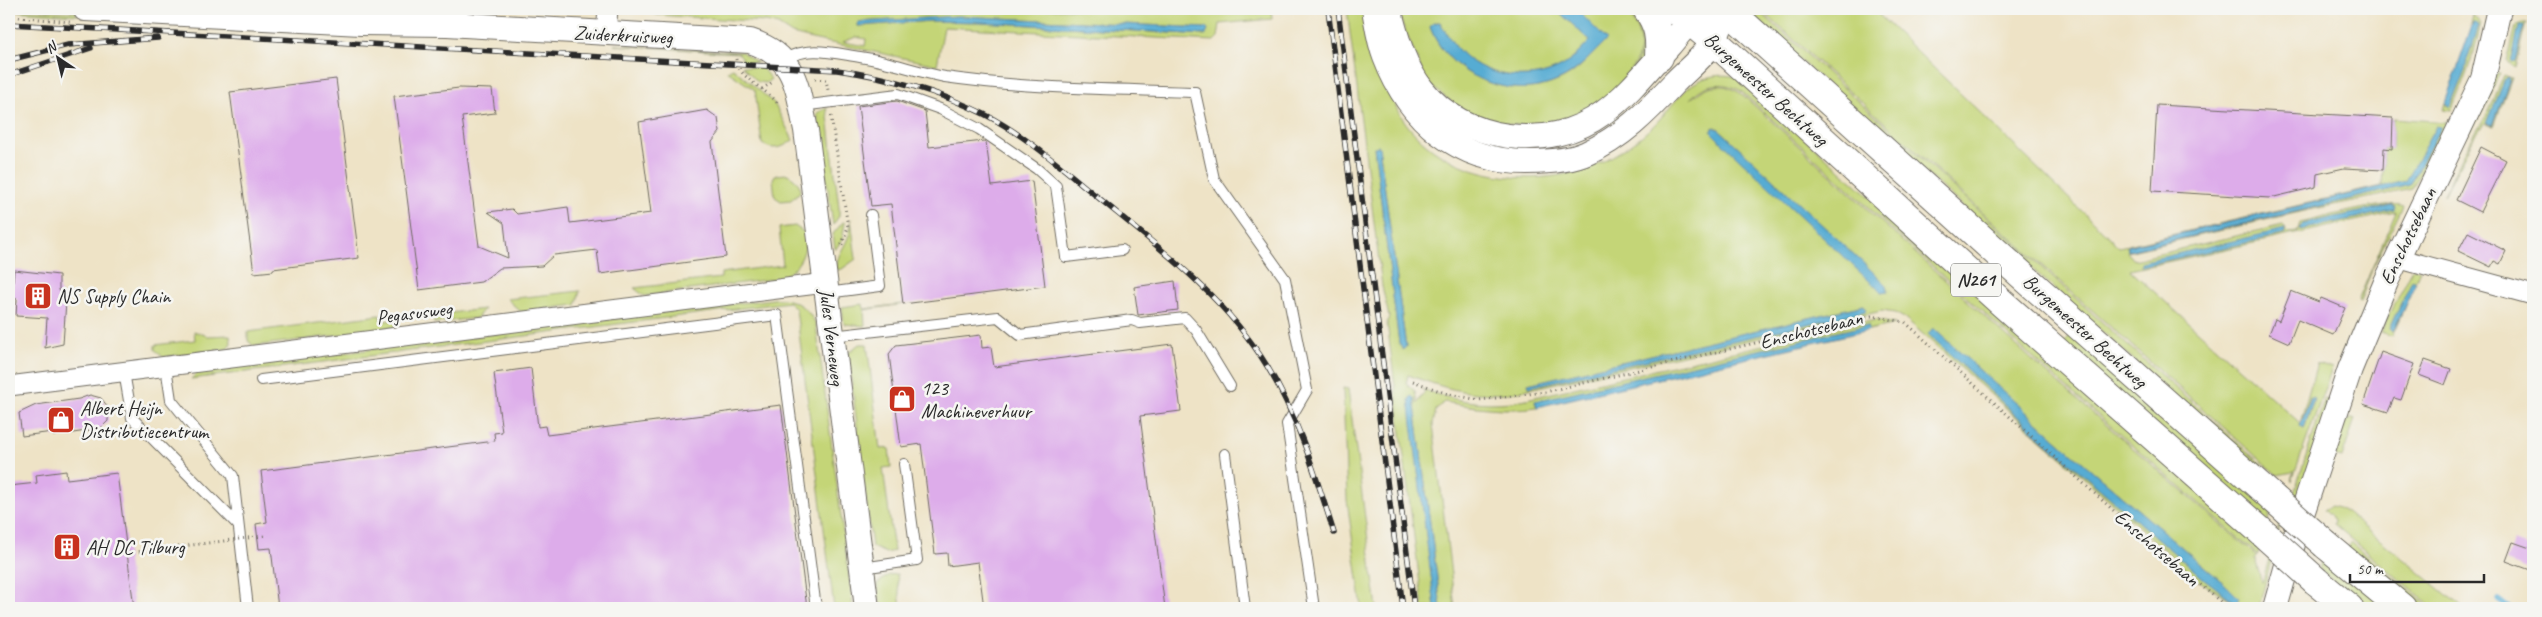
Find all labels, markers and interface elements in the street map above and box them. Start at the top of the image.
street label: Zuiderkruisweg [573,20,674,50]
street label: Burgemeester Bechtweg [1699,27,1835,153]
north arrow [32,32,82,82]
text: N [42,37,61,57]
street label: Enschotsebaan [2374,183,2443,289]
road number: N261 [1951,264,2001,296]
street label: Burgemeester Bechtweg [2018,269,2154,395]
building icon: NS Supply Chain [23,281,53,311]
place label: NS Supply Chain [57,284,171,309]
street label: Jules Verneweg [814,286,851,389]
street label: Pegasusweg [375,296,455,330]
street label: Enschotsebaan [1757,305,1866,355]
place label: 123 Machineverhuur [921,376,1033,424]
shop icon: 123 Machineverhuur [887,384,917,414]
place label: Albert Heijn Distributiecentrum [80,396,210,444]
shop icon: Albert Heijn Distributiecentrum [46,405,76,435]
street label: Enschotsebaan [2109,504,2205,592]
building icon: AH DC Tilburg [52,532,82,562]
place label: AH DC Tilburg [86,535,186,560]
scale bar [2350,552,2483,584]
text: 50 m [2357,560,2384,579]

